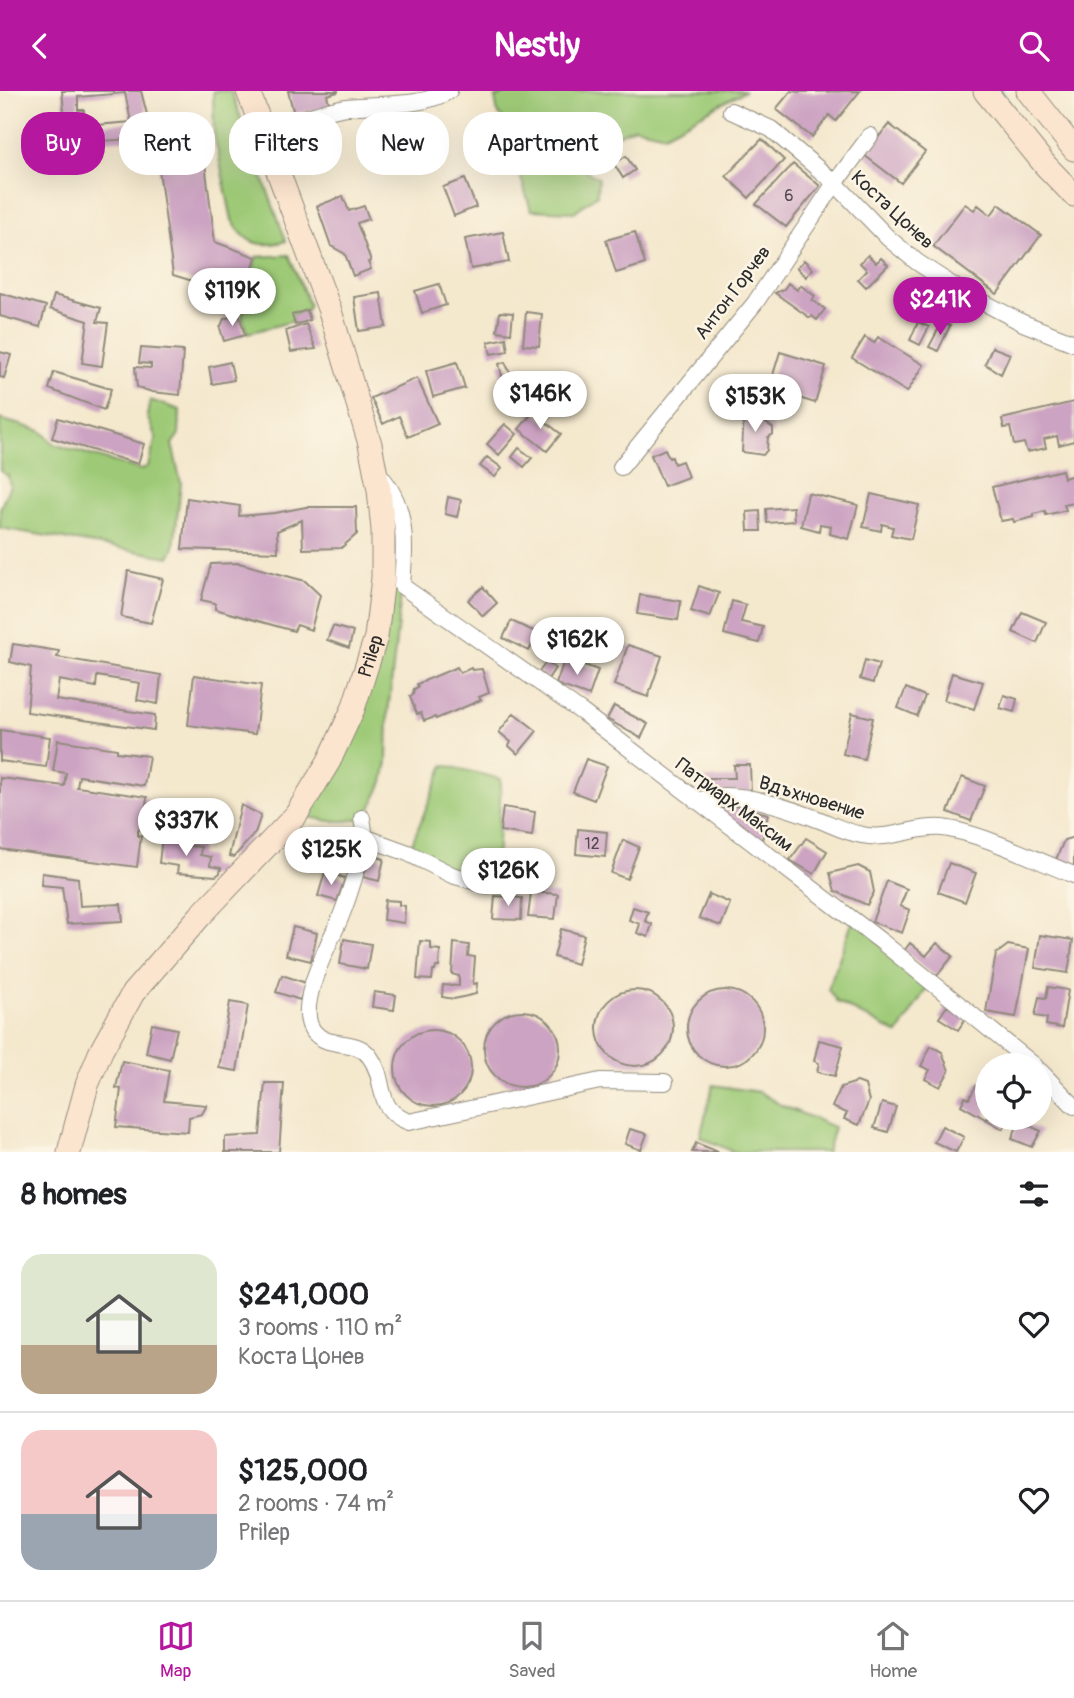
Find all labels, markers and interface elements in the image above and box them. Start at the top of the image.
text: Nestly [494,26,580,66]
icon: back [21,27,59,65]
icon: search [1015,27,1053,65]
chip: Buy [21,112,105,175]
chip: Rent [119,112,215,175]
chip: Filters [229,112,342,175]
chip: New [356,112,449,175]
chip: Apartment [463,112,623,175]
street label: Коста Цонев [846,165,939,254]
house number: 6 [784,186,794,206]
street label: Антон Горчев [690,241,776,344]
pin: $119K [183,268,281,328]
text: $119K [204,276,260,305]
pin: $241K [891,278,989,337]
text: $241K [909,285,971,314]
pin: $146K [491,371,589,431]
pin: $153K [706,375,804,434]
text: $146K [509,379,571,408]
text: $153K [725,382,785,411]
pin: $162K [528,617,626,677]
text: $162K [546,625,608,654]
street label: Prilep [353,632,389,681]
street label: Патриарх Максим [671,753,798,857]
street label: Вдъхновение [756,771,868,826]
pin: $337K [137,799,235,858]
text: $337K [154,806,218,835]
pin: $125K [282,827,380,887]
house number: 12 [584,834,600,854]
text: $125K [301,835,361,864]
pin: $126K [459,849,557,908]
text: $126K [477,856,539,885]
map controls [975,1053,1052,1130]
button: locate [975,1053,1052,1130]
icon: filters [1015,1175,1053,1213]
text: 8 homes [21,1176,127,1213]
text: $241,000 [238,1276,369,1313]
icon: home [77,1282,161,1366]
icon: heart [1015,1305,1053,1343]
text: 3 rooms · 110 m² [238,1313,402,1342]
text: Коста Цонев [238,1342,365,1371]
text: $125,000 [238,1452,368,1489]
icon: home [77,1458,161,1542]
icon: heart [1015,1481,1053,1519]
text: 2 rooms · 74 m² [238,1489,394,1518]
text: Prilep [238,1518,290,1547]
tab: Map [157,1617,195,1683]
tab: Saved [508,1617,556,1683]
tab: Home [869,1617,917,1683]

